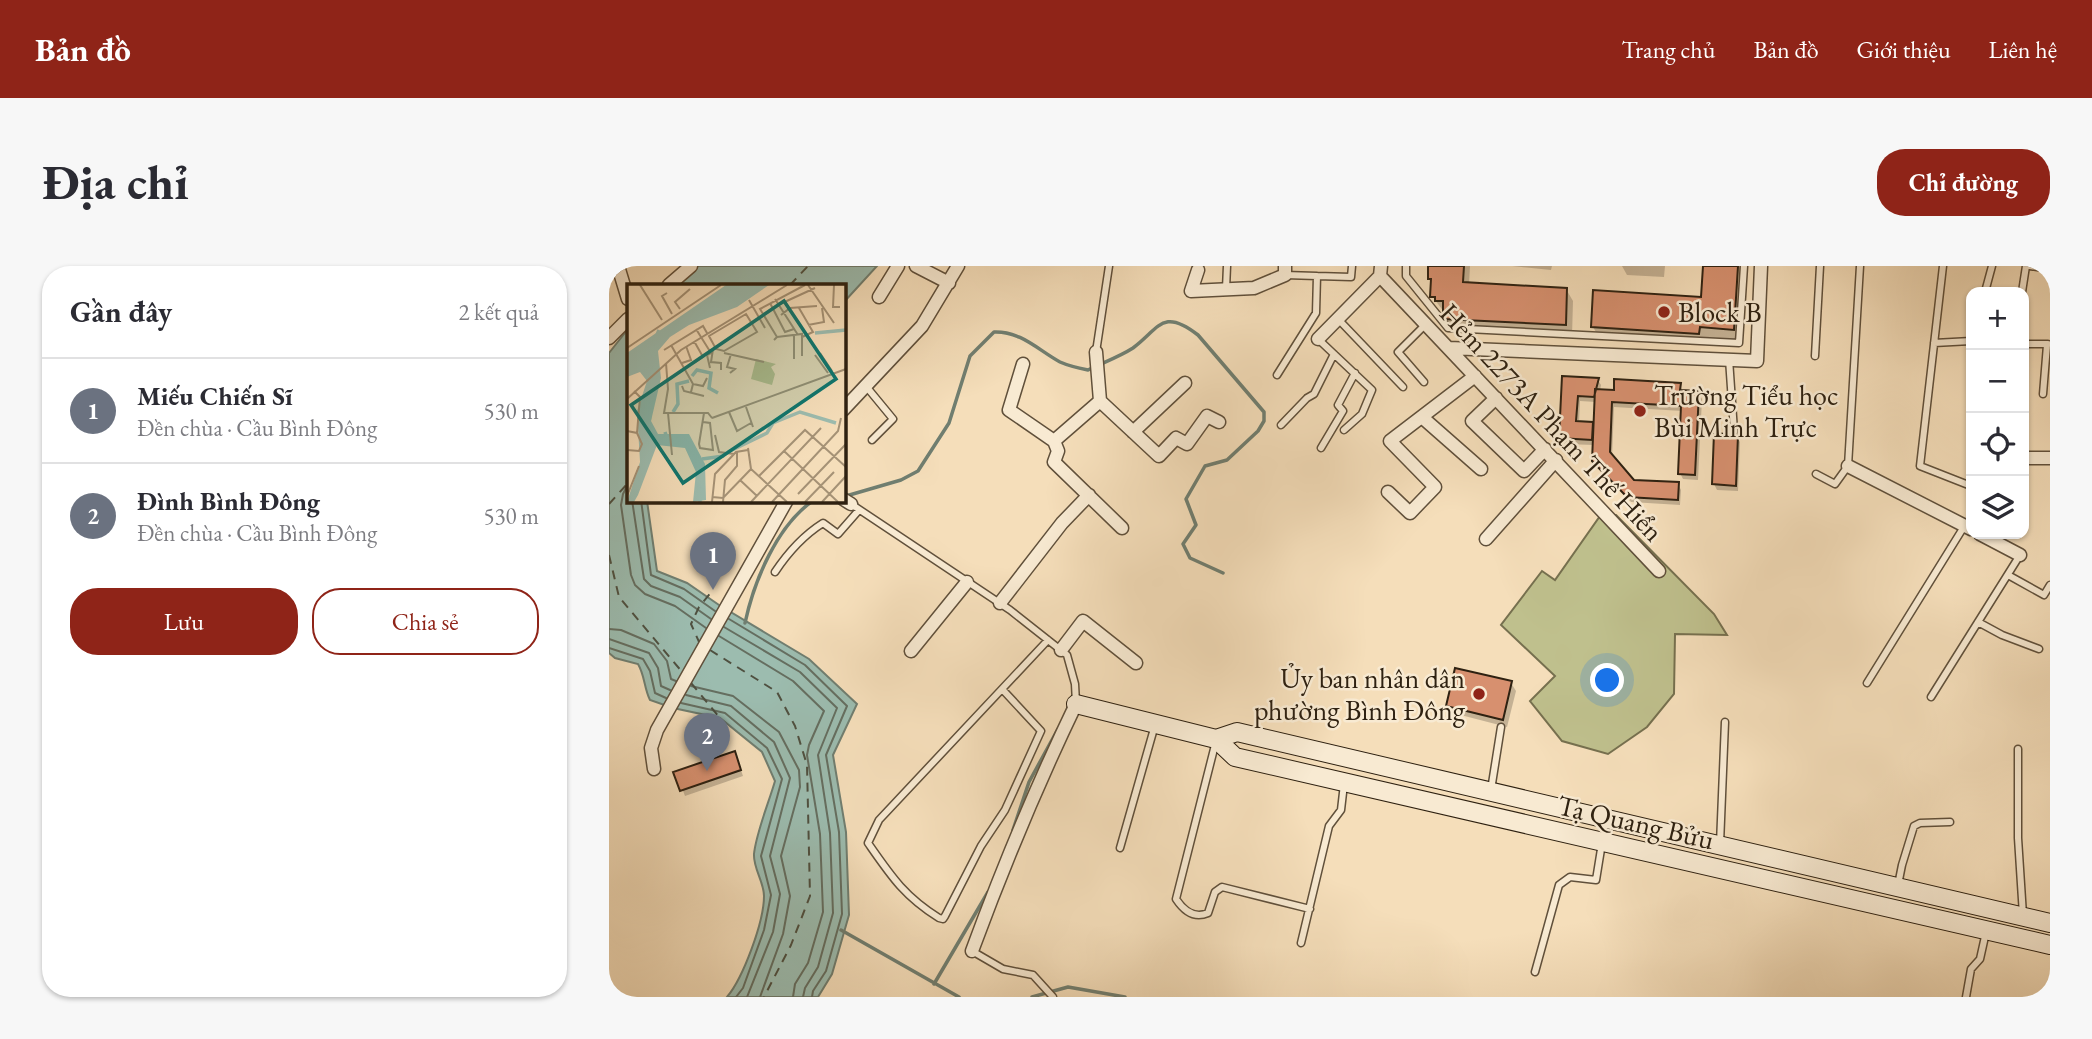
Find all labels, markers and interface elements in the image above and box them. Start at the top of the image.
text: Bản đồ [35,28,131,71]
text: Trang chủ [1621,34,1715,65]
text: Bản đồ [1753,34,1819,65]
text: Giới thiệu [1857,34,1951,65]
text: Liên hệ [1989,34,2057,65]
button: Chỉ đường [1877,149,2050,216]
text: Địa chỉ [42,150,189,214]
inset map [627,284,845,502]
map controls [1966,287,2029,539]
button: + [1966,287,2029,350]
text: Gần đây [70,292,172,331]
place label: Block B [1678,294,1762,330]
street label: Hẻm 2273A Phạm Thế Hiển [1432,295,1672,549]
text: 2 kết quả [458,297,539,327]
marker: Block B [1656,304,1672,320]
button: − [1966,350,2029,413]
place label: Trường Tiểu học Bùi Minh Trực [1654,377,1838,445]
text: Miếu Chiến Sĩ [137,379,293,413]
text: 1 [87,396,99,426]
text: 530 m [483,396,539,426]
marker: Trường Tiểu học Bùi Minh Trực [1632,403,1648,419]
text: Đền chùa · Cầu Bình Đông [137,413,377,443]
button: locate [1966,413,2029,476]
button: layers [1966,476,2029,539]
text: Đình Bình Đông [137,484,320,518]
text: 2 [87,501,99,531]
text: 530 m [483,501,539,531]
text: Đền chùa · Cầu Bình Đông [137,518,377,548]
pin: 1 [690,532,736,590]
button: Lưu [70,588,298,655]
button: Chia sẻ [312,588,539,655]
place label: Ủy ban nhân dân phường Bình Đông [1254,660,1466,728]
your location [1590,663,1624,697]
marker: Ủy ban nhân dân phường Bình Đông [1471,686,1487,702]
pin: 2 [684,713,730,771]
street label: Tạ Quang Bửu [1554,787,1718,858]

